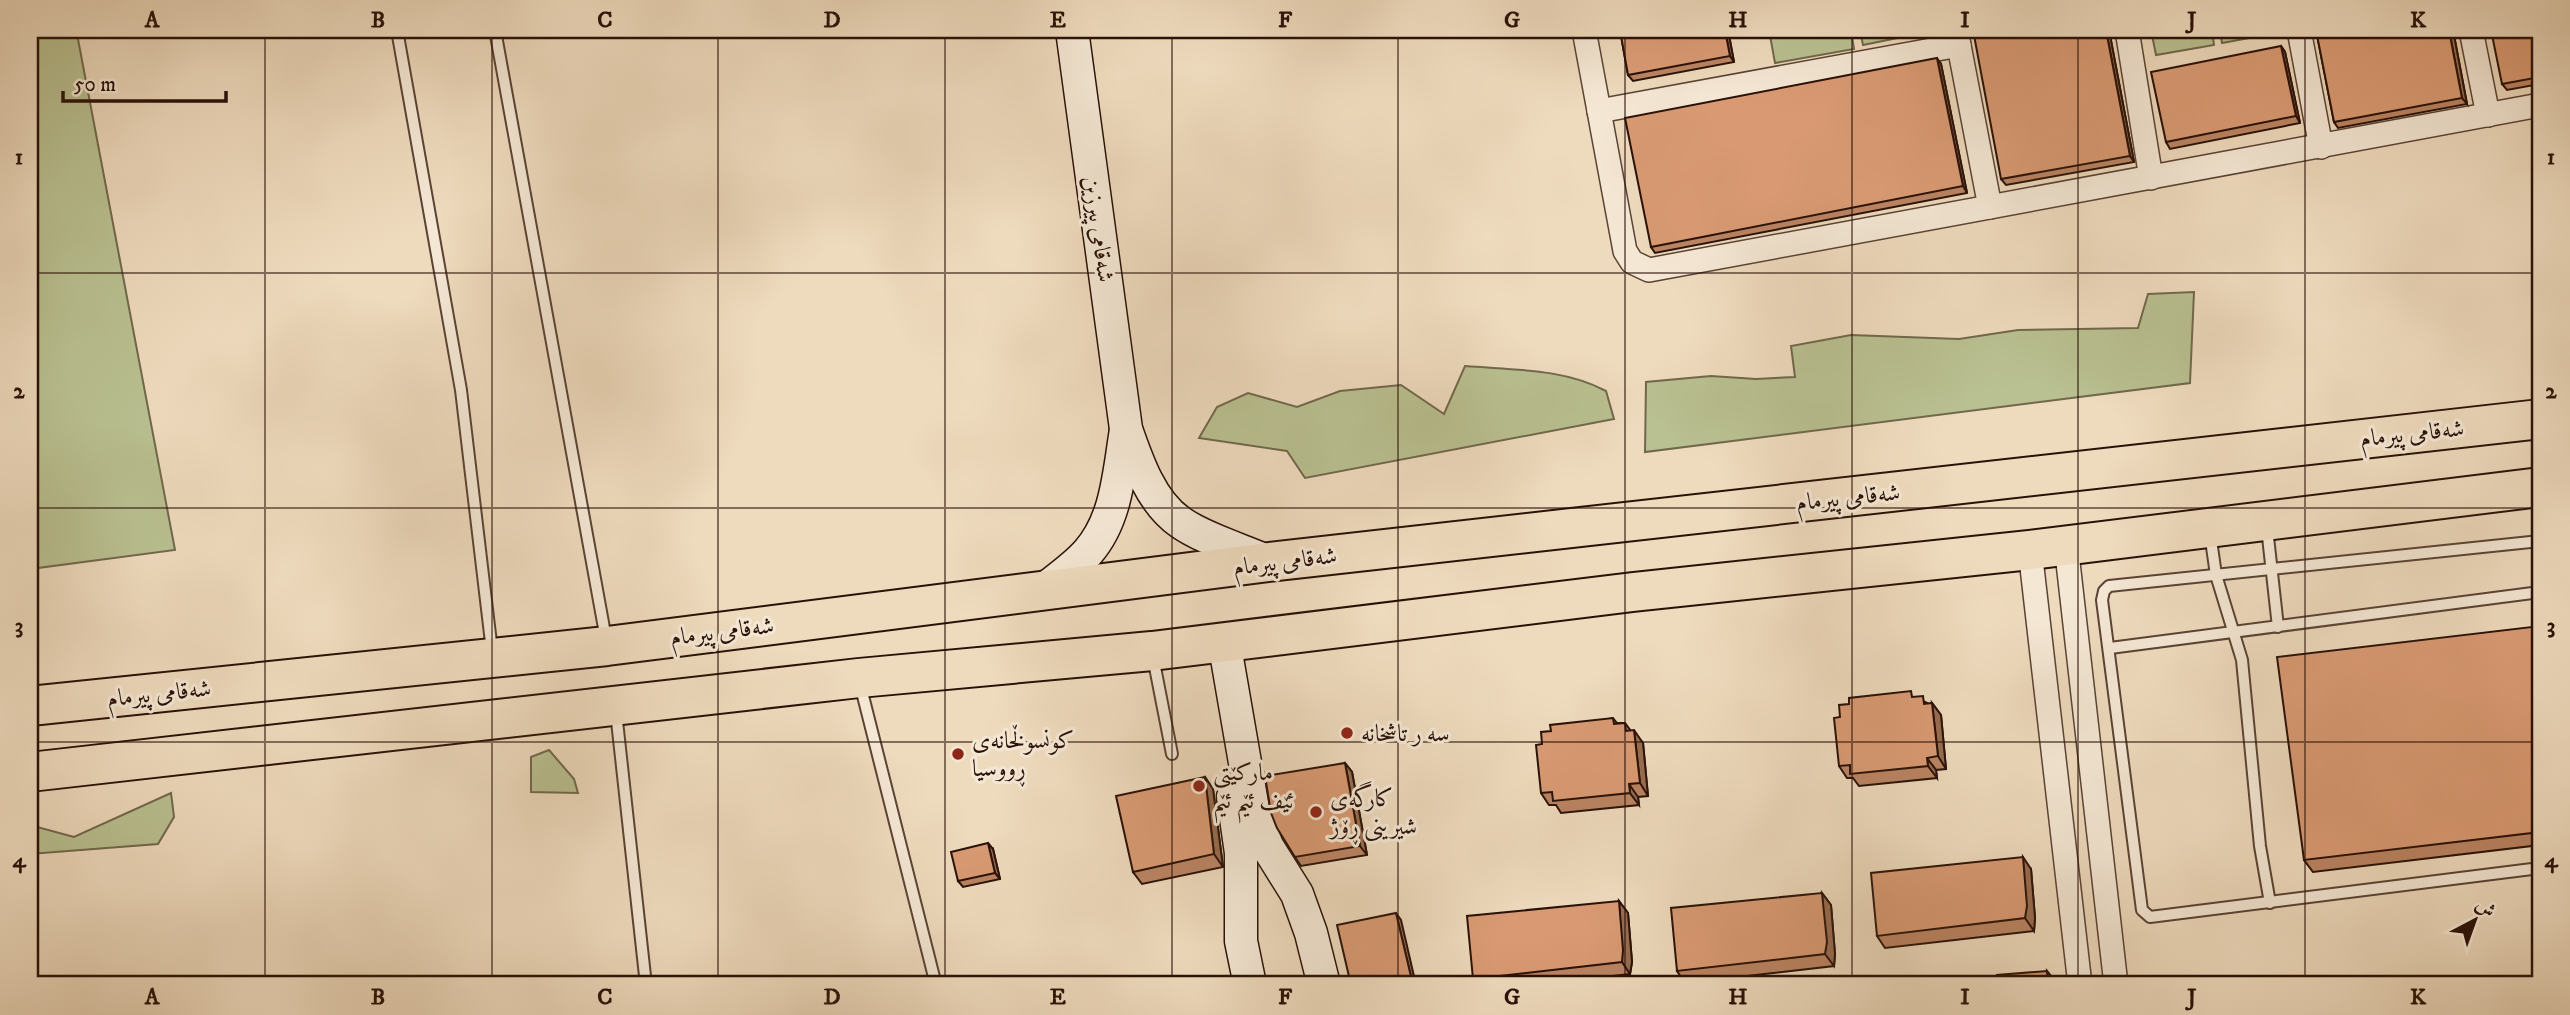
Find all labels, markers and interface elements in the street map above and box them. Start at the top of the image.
text: A [144,6,161,35]
text: B [371,6,385,35]
text: C [597,6,613,35]
text: D [823,6,841,35]
text: E [1050,6,1066,35]
text: F [1278,6,1293,35]
text: G [1504,6,1520,35]
text: H [1728,6,1748,35]
text: I [1960,6,1970,35]
text: J [2184,6,2197,35]
text: K [2410,6,2427,35]
scale bar [63,60,226,104]
text: 50 m [74,72,116,98]
text: 1 [15,143,23,172]
text: 1 [2547,143,2555,172]
street label: شەقامی پیرزین [1075,174,1120,285]
text: 2 [13,377,25,406]
text: 2 [2545,377,2557,406]
street label: شەقامی پیرمام [2359,414,2466,459]
street label: شەقامی پیرمام [1795,478,1902,523]
street label: شەقامی پیرمام [1231,541,1339,588]
street label: شەقامی پیرمام [668,611,776,658]
text: 3 [15,612,23,641]
text: 3 [2547,612,2555,641]
street label: شەقامی پیرمام [106,674,213,719]
place label: سه ر تاشخانه [1361,719,1450,749]
place label: کونسوڵخانەی ڕووسیا [972,724,1074,787]
marker: سه ر تاشخانه [1339,725,1355,741]
marker: کونسوڵخانەی ڕووسیا [950,746,966,762]
place label: مارکێتی ئێف ئێم ئێم [1213,758,1295,824]
marker: مارکێتی ئێف ئێم ئێم [1191,778,1207,794]
place label: کارگەی شیرینی ڕۆژ [1328,781,1417,845]
marker: کارگەی شیرینی ڕۆژ [1308,804,1324,820]
text: 4 [12,846,27,875]
text: 4 [2544,846,2559,875]
north arrow [2440,886,2510,956]
text: ش [2471,893,2500,923]
text: A [144,983,161,1012]
text: B [371,983,385,1012]
text: C [597,983,613,1012]
text: D [823,983,841,1012]
text: E [1050,983,1066,1012]
text: F [1278,983,1293,1012]
text: G [1504,983,1520,1012]
text: H [1728,983,1748,1012]
text: I [1960,983,1970,1012]
text: J [2184,983,2197,1012]
text: K [2410,983,2427,1012]

